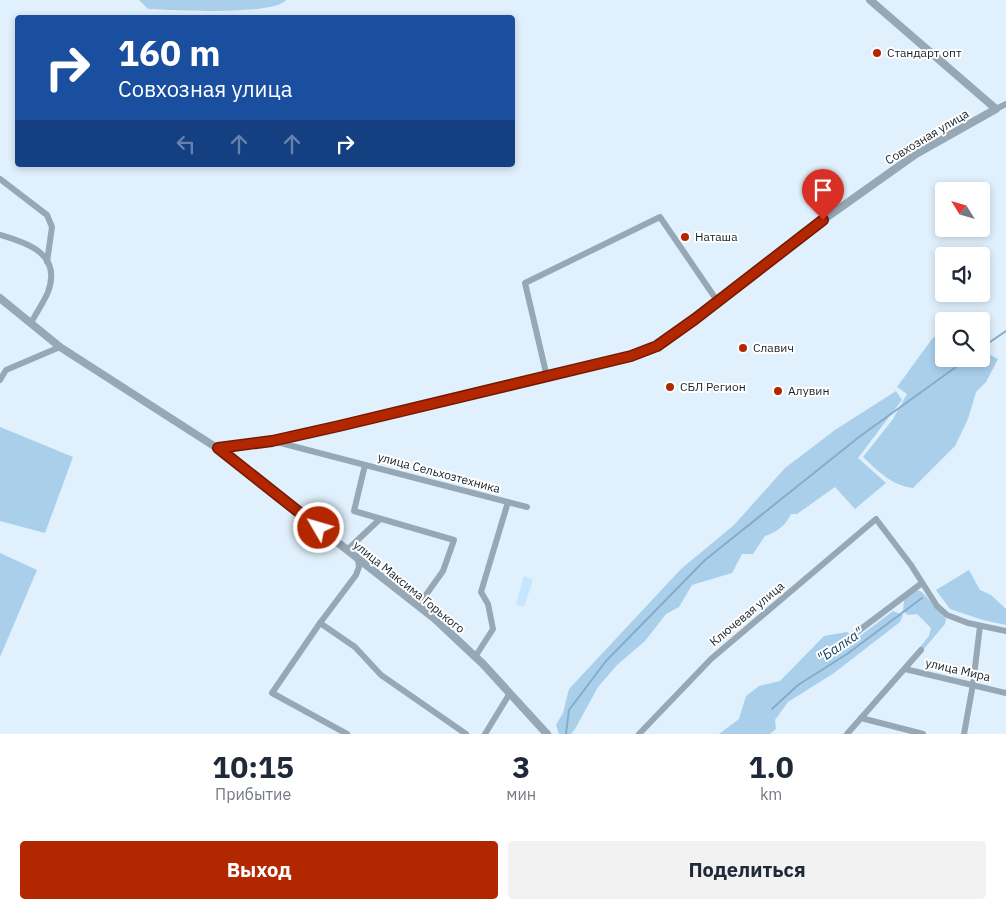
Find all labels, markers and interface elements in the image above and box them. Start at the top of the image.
text: 160 m [118,30,221,76]
icon: right [35,35,100,100]
place label: Стандарт опт [887,45,962,60]
marker: Стандарт опт [871,47,883,59]
text: Совхозная улица [118,74,292,103]
street label: Совхозная улица [882,105,972,168]
icon: left [172,130,200,158]
icon: ahead [225,130,253,158]
icon: ahead [278,130,306,158]
icon: right [331,130,359,158]
pin [802,169,844,220]
icon: arrive [809,176,837,204]
north arrow [935,182,990,238]
map controls [935,182,990,367]
place label: Наташа [695,229,738,244]
marker: Наташа [679,231,691,243]
button: sound [935,247,990,302]
button: search [935,312,990,367]
place label: Славич [753,340,794,355]
marker: Славич [737,342,749,354]
place label: СБЛ Регион [680,379,746,394]
marker: СБЛ Регион [664,381,676,393]
place label: Алувин [788,383,829,398]
marker: Алувин [772,385,784,397]
street label: улица Сельхозтехника [376,449,503,496]
position arrow [292,501,344,553]
street label: улица Максима Горького [351,537,468,636]
street label: Ключевая улица [706,578,787,649]
water label: "Балка" [814,623,866,667]
street label: улица Мира [924,655,993,684]
text: 10:15 [212,747,294,786]
text: 3 [512,747,530,786]
text: 1.0 [748,747,794,786]
text: Прибытие [215,784,291,804]
text: мин [506,784,536,804]
text: km [760,784,782,804]
button: Выход [20,841,498,899]
button: Поделиться [508,841,986,899]

